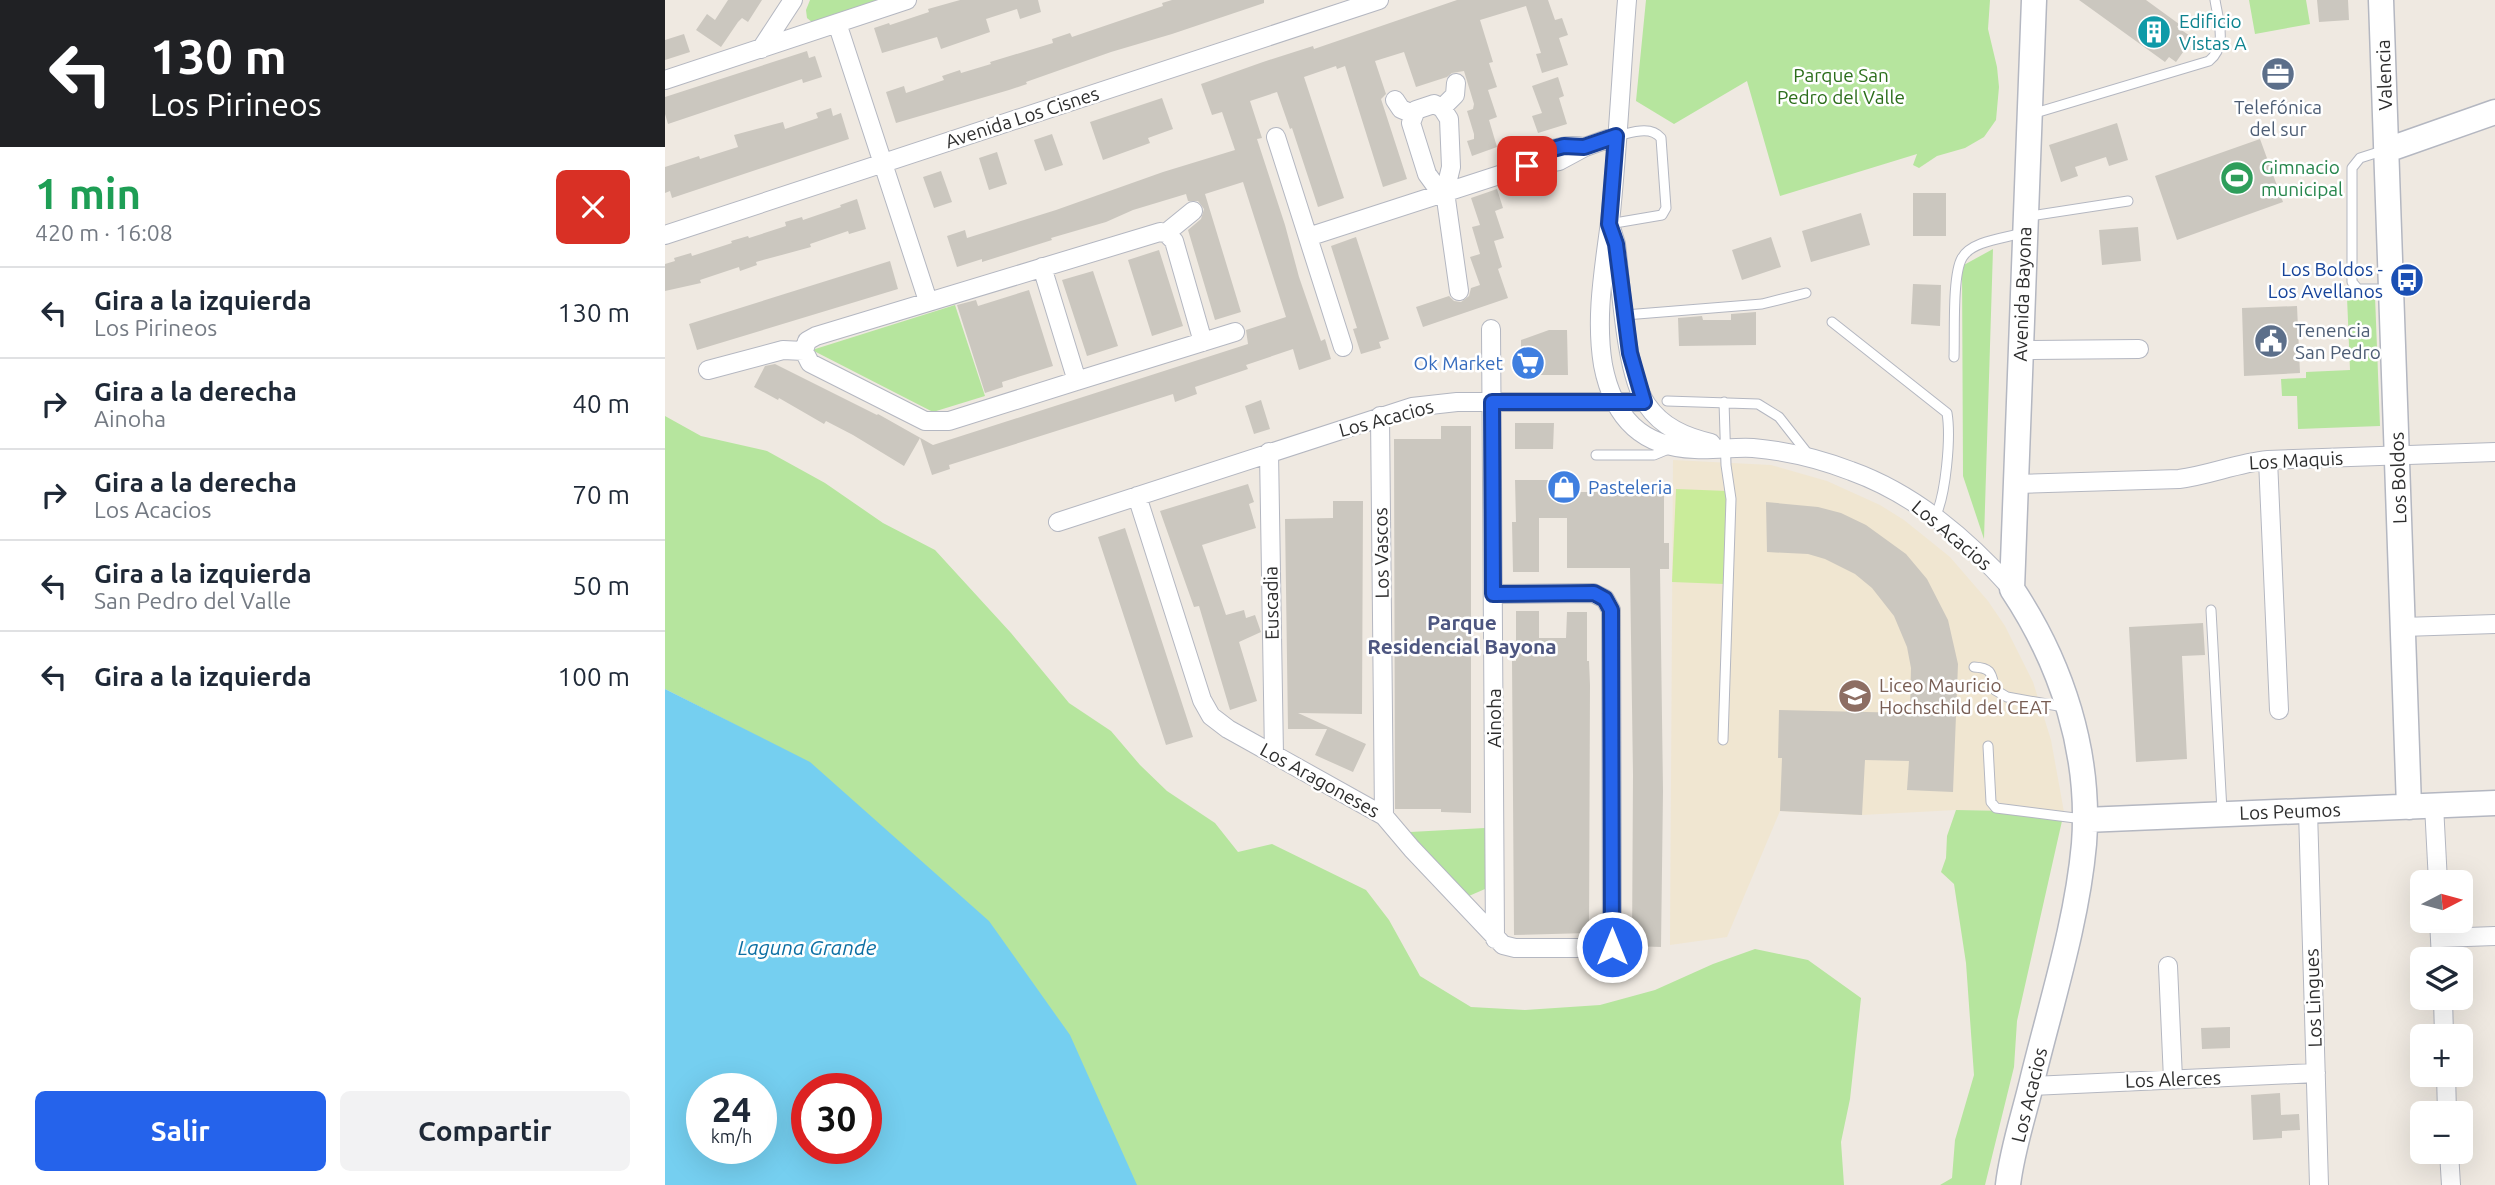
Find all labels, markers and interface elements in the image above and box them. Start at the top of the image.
place label: Edificio Vistas A [2179,10,2247,54]
building icon: Edificio Vistas A [2135,13,2173,51]
icon: left [35,28,126,119]
text: 130 m [150,28,287,83]
street label: Valencia [2372,39,2396,111]
office icon: Telefónica del sur [2259,55,2297,93]
park label: Parque San Pedro del Valle [1777,64,1905,108]
street label: Avenida Los Cisnes [943,82,1101,152]
text: Los Pirineos [150,86,322,122]
place label: Telefónica del sur [2234,96,2322,140]
pin [1497,136,1557,196]
icon: arrive [1508,147,1546,185]
place label: Gimnacio municipal [2261,156,2343,200]
sports icon: Gimnacio municipal [2218,159,2256,197]
text: 1 min [35,170,141,217]
button: close [556,170,630,244]
text: 420 m · 16:08 [35,220,173,245]
street label: Avenida Bayona [2009,226,2035,362]
place label: Los Boldos - Los Avellanos [2268,258,2383,302]
bus stop icon: Los Boldos - Los Avellanos [2388,261,2426,299]
text: Gira a la izquierda [94,286,312,315]
icon: left [35,294,73,332]
text: 130 m [558,298,630,327]
text: Los Pirineos [94,315,217,340]
place label: Tenencia San Pedro [2295,319,2381,363]
public building icon: Tenencia San Pedro [2252,322,2290,360]
supermarket icon: Ok Market [1509,344,1547,382]
place label: Ok Market [1414,352,1504,374]
text: Gira a la derecha [94,377,297,406]
icon: right [35,385,73,423]
text: 40 m [572,389,630,418]
street label: Los Acacios [1336,395,1436,441]
text: Ainoha [94,406,166,431]
street label: Los Boldos [2385,432,2411,524]
street label: Los Maquis [2248,447,2344,473]
text: Gira a la derecha [94,468,297,497]
shop icon: Pasteleria [1545,468,1583,506]
icon: right [35,476,73,514]
place label: Pasteleria [1588,476,1672,498]
text: 70 m [572,480,630,509]
street label: Los Acacios [1908,495,1996,575]
text: Los Acacios [94,497,212,522]
street label: Los Vascos [1369,507,1393,599]
text: Gira a la izquierda [94,559,312,588]
street label: Euscadia [1259,566,1283,640]
icon: left [35,567,73,605]
text: 50 m [572,571,630,600]
text: San Pedro del Valle [94,588,291,613]
district label: Parque Residencial Bayona [1367,610,1557,658]
icon: left [35,658,73,696]
text: Gira a la izquierda [94,662,312,691]
text: 100 m [558,662,630,691]
place label: Liceo Mauricio Hochschild del CEAT [1879,674,2052,718]
school or university icon: Liceo Mauricio Hochschild del CEAT [1836,677,1874,715]
street label: Ainoha [1483,688,1505,748]
street label: Los Aragoneses [1256,738,1384,822]
street label: Los Peumos [2239,798,2341,824]
north arrow [2410,870,2473,933]
map controls [2410,870,2473,1164]
position arrow [1575,910,1649,984]
water label: Laguna Grande [738,935,877,959]
button: layers [2410,947,2473,1010]
street label: Los Lingues [2300,948,2326,1048]
button: + [2410,1024,2473,1087]
street label: Los Acacios [2007,1045,2051,1145]
street label: Los Alerces [2125,1066,2221,1092]
speed limit sign: 30 [791,1073,882,1164]
text: 24 [712,1089,751,1129]
button: Salir [35,1091,326,1171]
button: Compartir [340,1091,630,1171]
button: − [2410,1101,2473,1164]
text: km/h [711,1126,752,1146]

